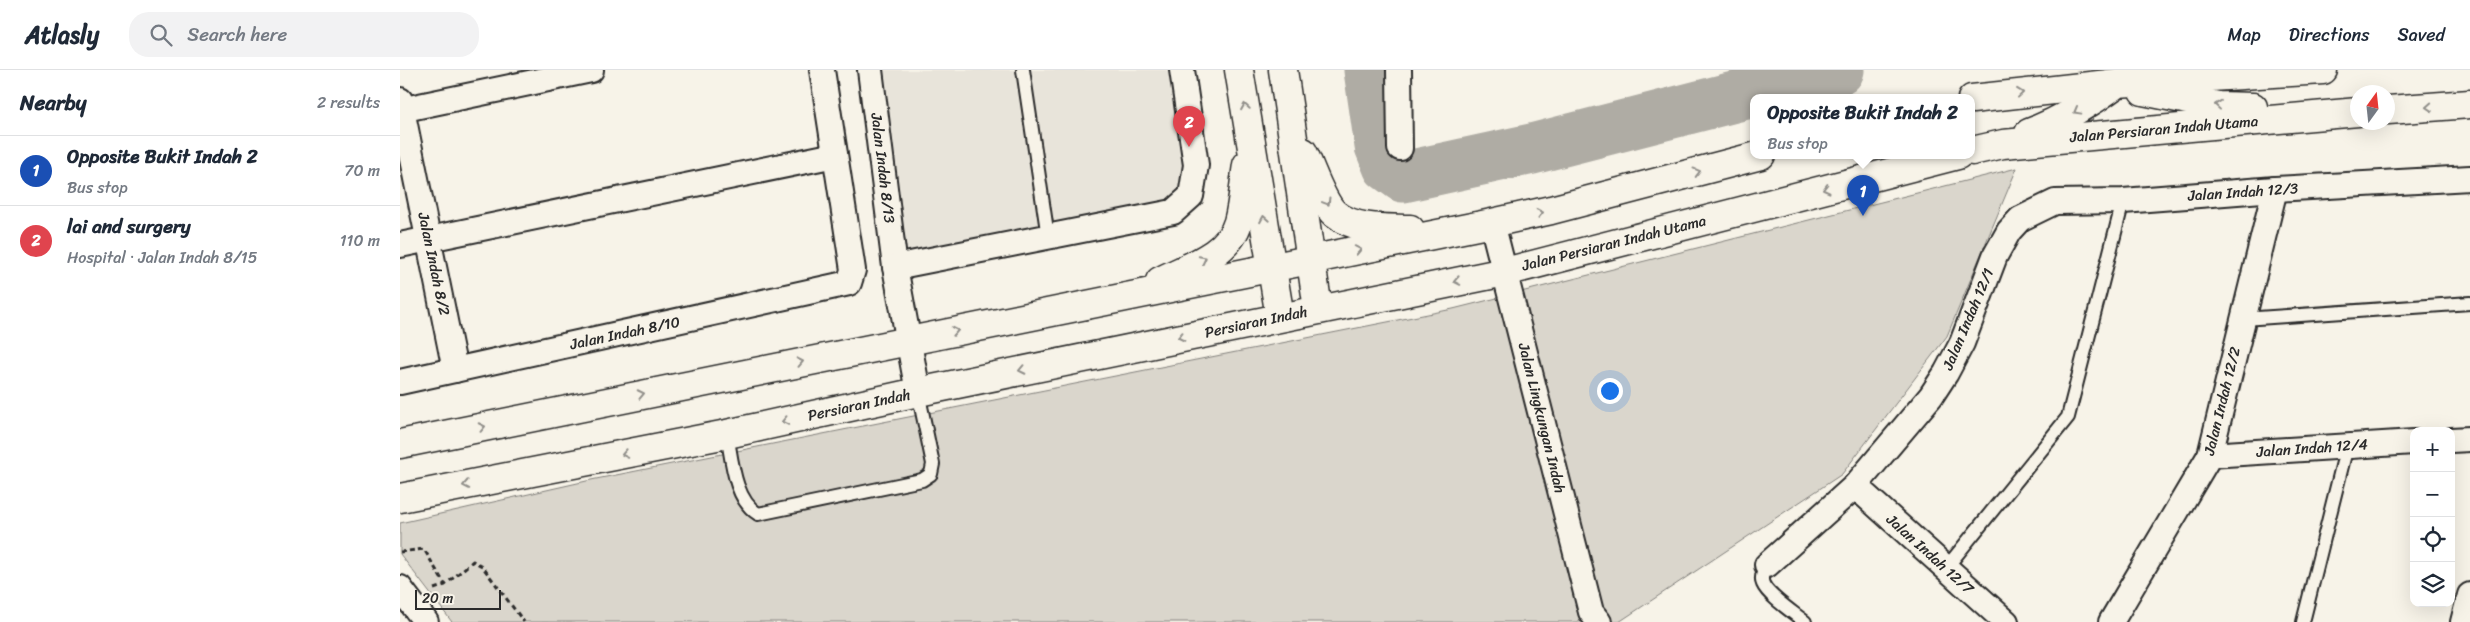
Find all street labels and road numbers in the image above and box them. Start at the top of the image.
street label: Jalan Persiaran Indah Utama [2068,108,2260,150]
street label: Jalan Indah 8/13 [863,110,903,225]
street label: Jalan Indah 12/3 [2186,175,2299,209]
street label: Jalan Persiaran Indah Utama [1518,207,1709,279]
street label: Jalan Indah 8/2 [410,209,458,318]
street label: Jalan Indah 12/1 [1934,264,2001,375]
street label: Persiaran Indah [1202,298,1310,346]
street label: Jalan Indah 8/10 [567,309,683,358]
street label: Jalan Lingkungan Indah [1511,339,1573,496]
street label: Jalan Indah 12/2 [2196,344,2248,459]
street label: Persiaran Indah [805,381,913,429]
street label: Jalan Indah 12/4 [2254,431,2369,465]
street label: Jalan Indah 12/7 [1879,507,1981,602]

